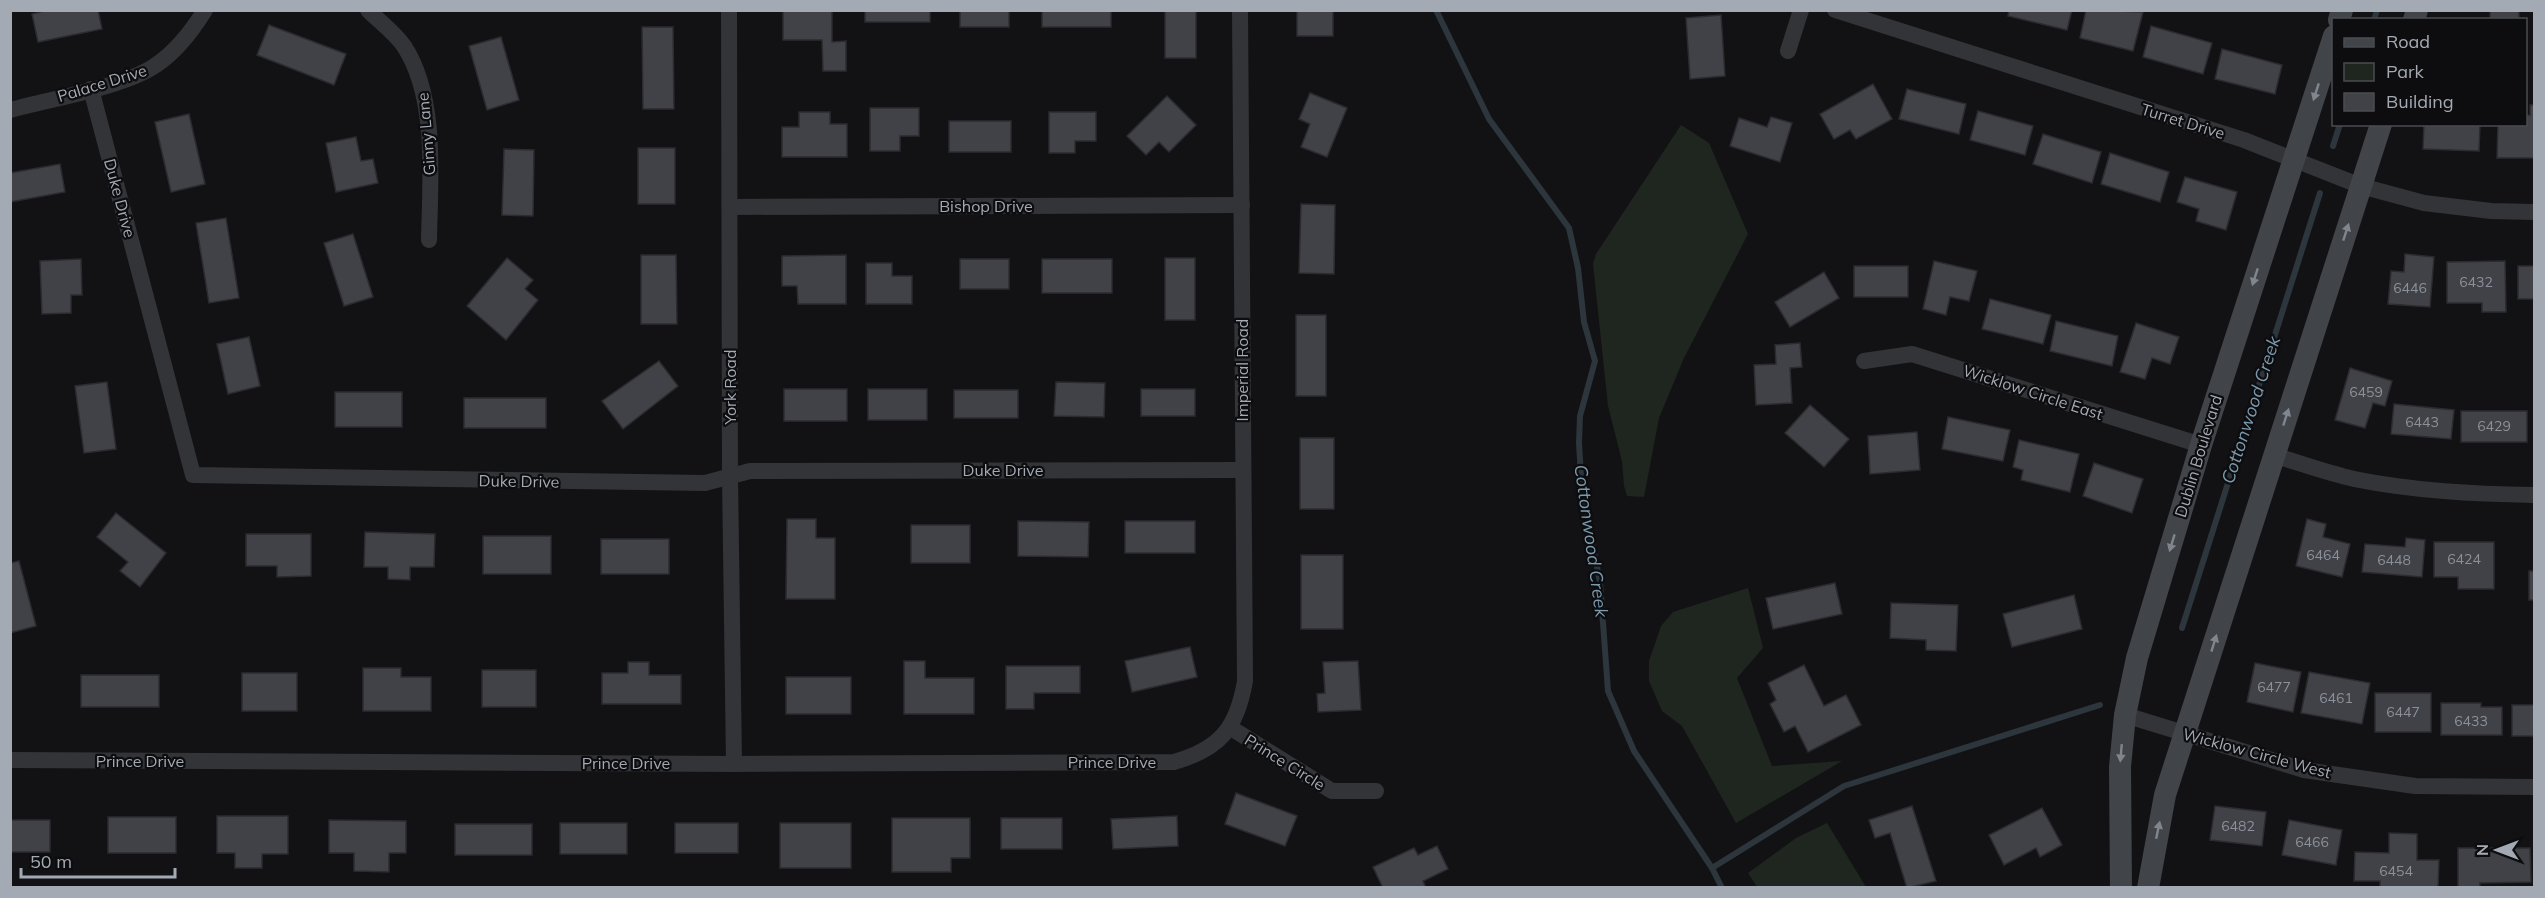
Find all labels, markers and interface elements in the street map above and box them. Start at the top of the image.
legend [2332,18,2527,126]
text: Road [2386,30,2430,53]
street label: Palace Drive [55,60,149,106]
text: Park [2386,60,2425,83]
one-way arrow [2310,83,2320,101]
text: Building [2386,90,2454,113]
street label: Ginny Lane [412,92,440,176]
street label: Turret Drive [2139,99,2227,143]
street label: Duke Drive [100,156,140,240]
street label: Bishop Drive [939,196,1033,216]
one-way arrow [2342,223,2351,241]
one-way arrow [2250,268,2260,286]
house number: 6432 [2459,273,2493,291]
house number: 6446 [2393,279,2427,297]
street label: Imperial Road [1232,319,1252,421]
water label: Cottonwood Creek [2216,332,2285,487]
street label: York Road [720,349,740,426]
street label: Wicklow Circle East [1960,360,2106,424]
house number: 6459 [2349,383,2383,401]
street label: Dublin Boulevard [2170,392,2226,520]
one-way arrow [2282,408,2291,426]
house number: 6443 [2405,413,2439,431]
house number: 6429 [2477,417,2511,435]
street label: Duke Drive [963,460,1043,480]
water label: Cottonwood Creek [1569,463,1614,620]
street label: Duke Drive [478,470,560,492]
one-way arrow [2167,534,2176,552]
house number: 6464 [2306,546,2340,564]
house number: 6424 [2447,550,2481,568]
house number: 6448 [2377,551,2411,569]
one-way arrow [2210,634,2220,652]
house number: 6477 [2257,678,2291,696]
house number: 6461 [2319,689,2353,707]
house number: 6447 [2386,703,2420,721]
house number: 6433 [2454,712,2488,730]
street label: Wicklow Circle West [2181,724,2334,783]
street label: Prince Circle [1241,729,1329,795]
one-way arrow [2116,743,2126,762]
street label: Prince Drive [96,751,184,771]
street label: Prince Drive [1068,752,1156,772]
street label: Prince Drive [582,753,670,773]
house number: 6482 [2221,817,2255,835]
one-way arrow [2154,820,2163,839]
north arrow [2467,820,2527,880]
house number: 6466 [2295,833,2329,851]
scale bar [21,841,176,879]
text: N [2472,844,2492,856]
text: 50 m [30,850,72,873]
house number: 6454 [2379,862,2413,880]

